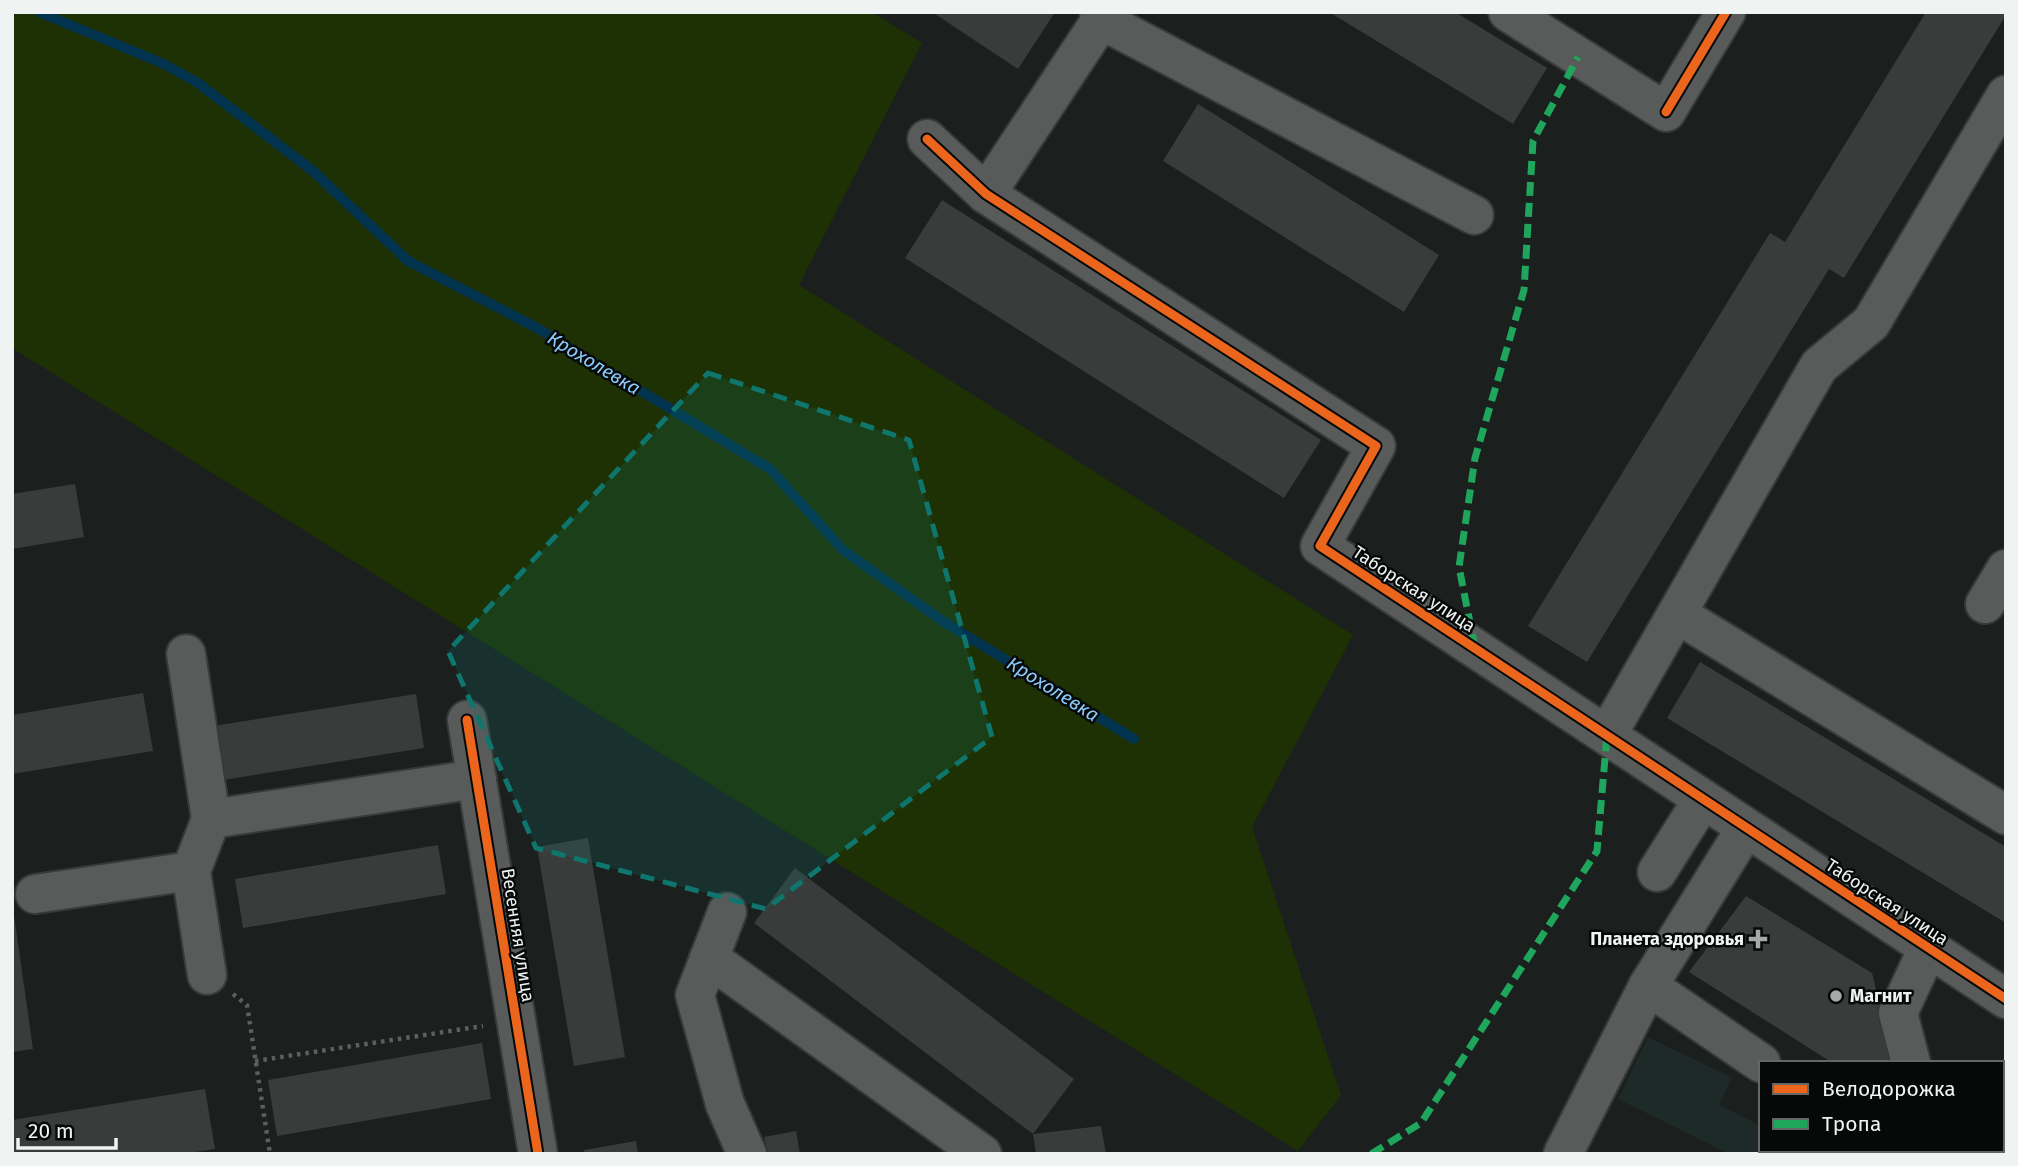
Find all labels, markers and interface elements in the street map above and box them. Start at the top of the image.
water label: Крохолевка [543,326,645,400]
street label: Таборская улица [1348,541,1480,637]
water label: Крохолевка [1003,652,1103,726]
street label: Таборская улица [1821,854,1953,950]
street label: Весенняя улица [497,867,539,1003]
place label: Планета здоровья [1590,928,1744,950]
marker: Планета здоровья [1750,931,1766,947]
place label: Магнит [1850,985,1912,1007]
marker: Магнит [1828,988,1844,1004]
legend [1759,1061,2004,1152]
text: Велодорожка [1822,1076,1956,1102]
scale bar [18,1106,116,1150]
text: Тропа [1822,1111,1881,1137]
text: 20 m [28,1118,74,1144]

